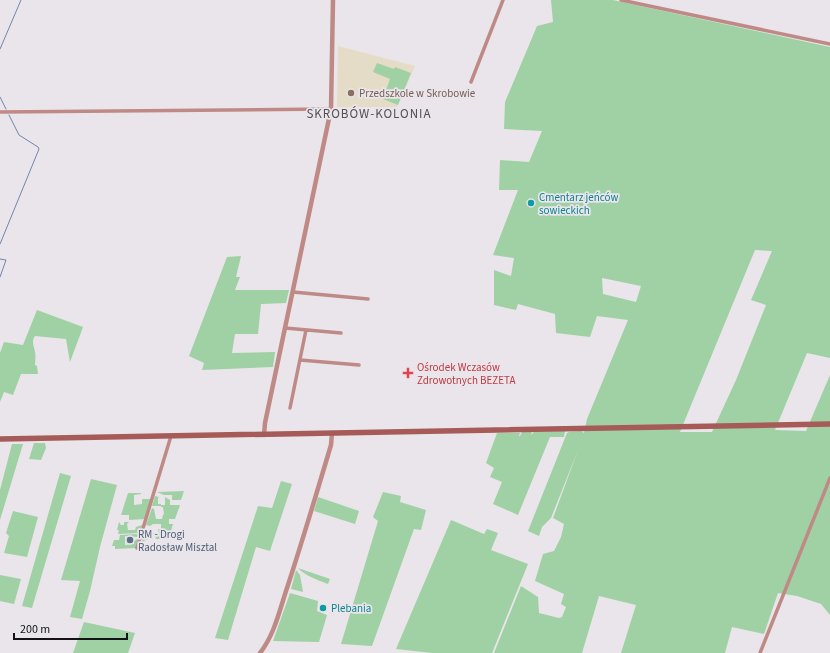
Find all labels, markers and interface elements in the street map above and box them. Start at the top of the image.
place label: Przedszkole w Skrobowie [359,86,476,101]
marker: Przedszkole w Skrobowie [346,88,356,98]
district label: SKROBÓW-KOLONIA [306,105,432,123]
place label: Cmentarz jeńców sowieckich [539,190,618,218]
marker: Cmentarz jeńców sowieckich [526,198,536,208]
place label: Ośrodek Wczasów Zdrowotnych BEZETA [417,360,516,388]
marker: Ośrodek Wczasów Zdrowotnych BEZETA [402,367,414,379]
place label: RM - Drogi Radosław Misztal [138,527,217,555]
marker: RM - Drogi Radosław Misztal [125,535,135,545]
place label: Plebania [331,601,371,616]
marker: Plebania [318,603,328,613]
scale bar [14,615,127,641]
text: 200 m [20,621,50,638]

